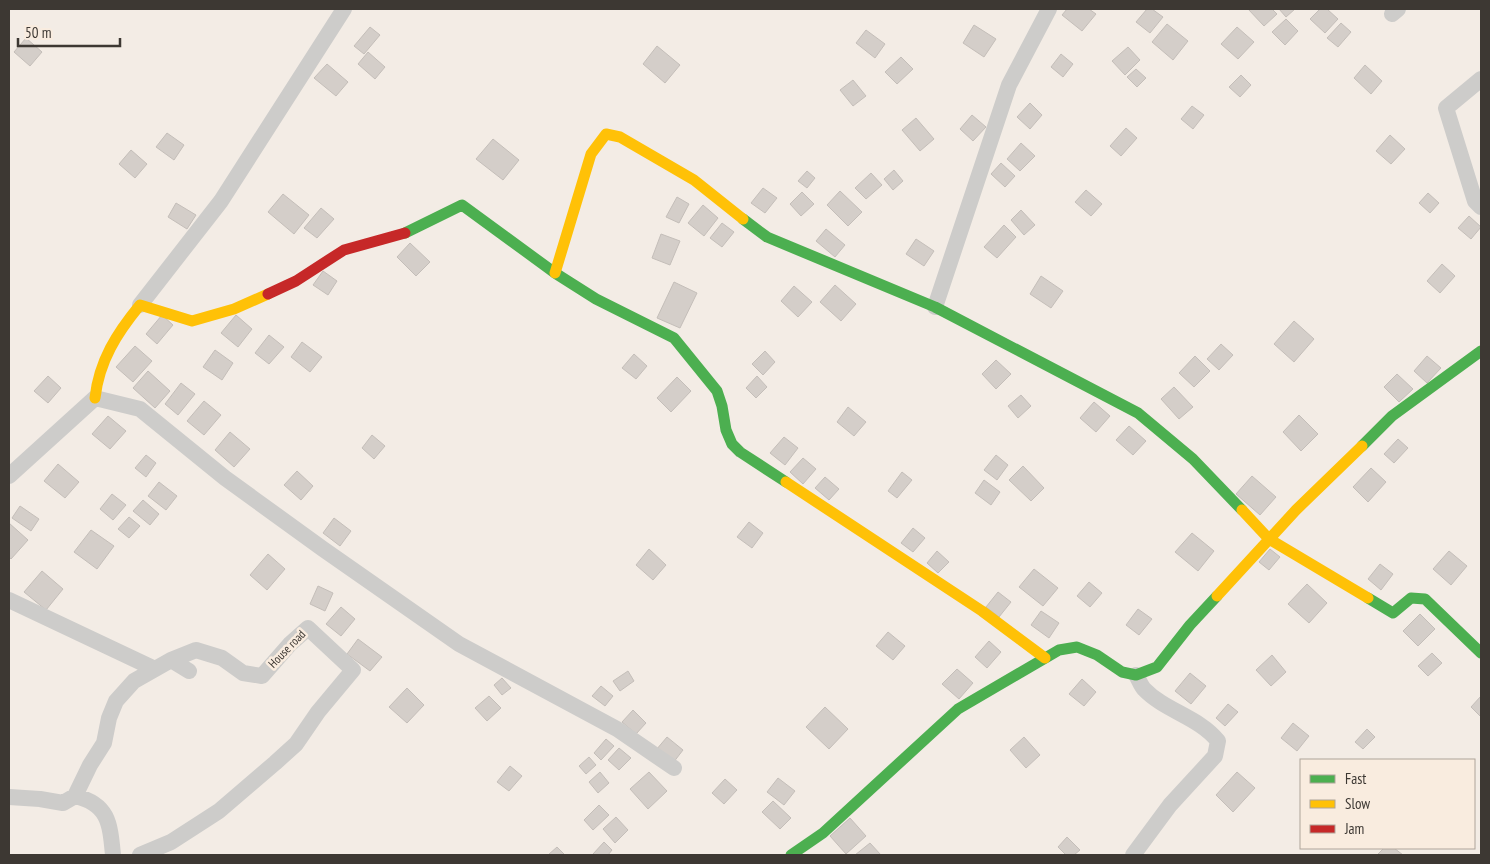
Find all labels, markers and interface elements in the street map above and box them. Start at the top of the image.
scale bar [18,15,120,47]
text: 50 m [25,23,51,42]
street label: House road [265,627,308,671]
legend [1300,759,1475,849]
text: Fast [1345,769,1366,788]
text: Slow [1345,794,1370,813]
text: Jam [1344,819,1364,838]

